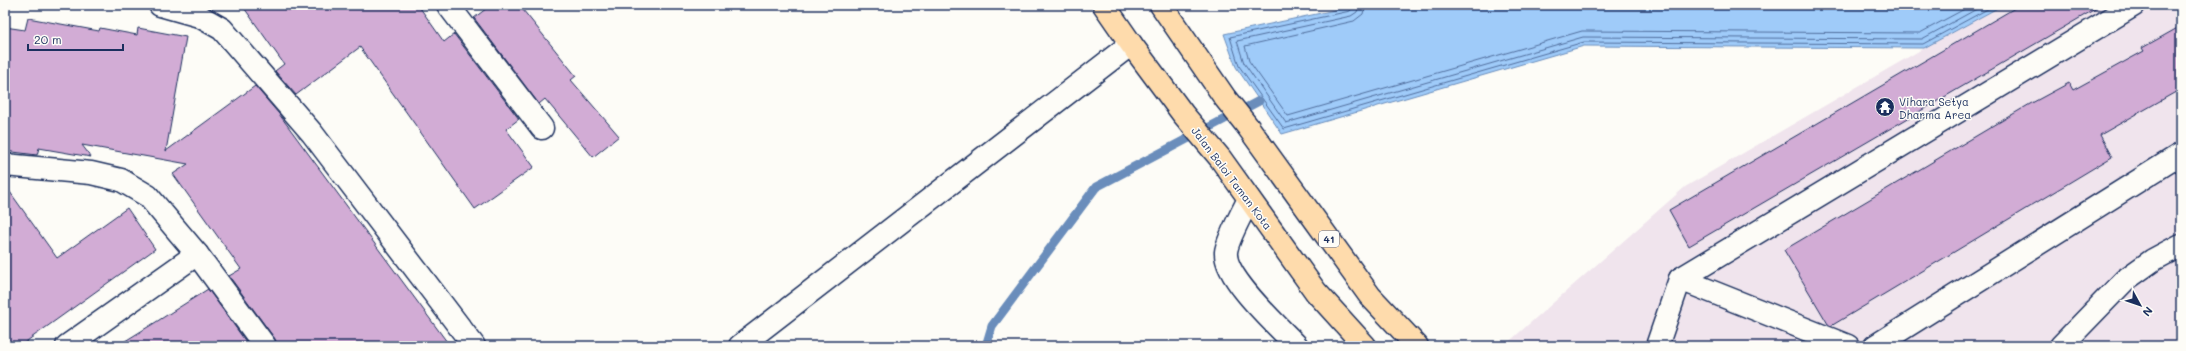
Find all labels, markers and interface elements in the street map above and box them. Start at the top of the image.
scale bar [28,26,123,52]
text: 20 m [34,31,62,47]
place label: Vihara Setya Dharma Area [1899,94,1971,122]
temple icon: Vihara Setya Dharma Area [1874,96,1896,118]
street label: Jalan Baloi Taman Kota [1188,124,1276,233]
road number: 41 [1319,231,1339,247]
north arrow [2120,285,2160,325]
text: N [2140,304,2156,320]

